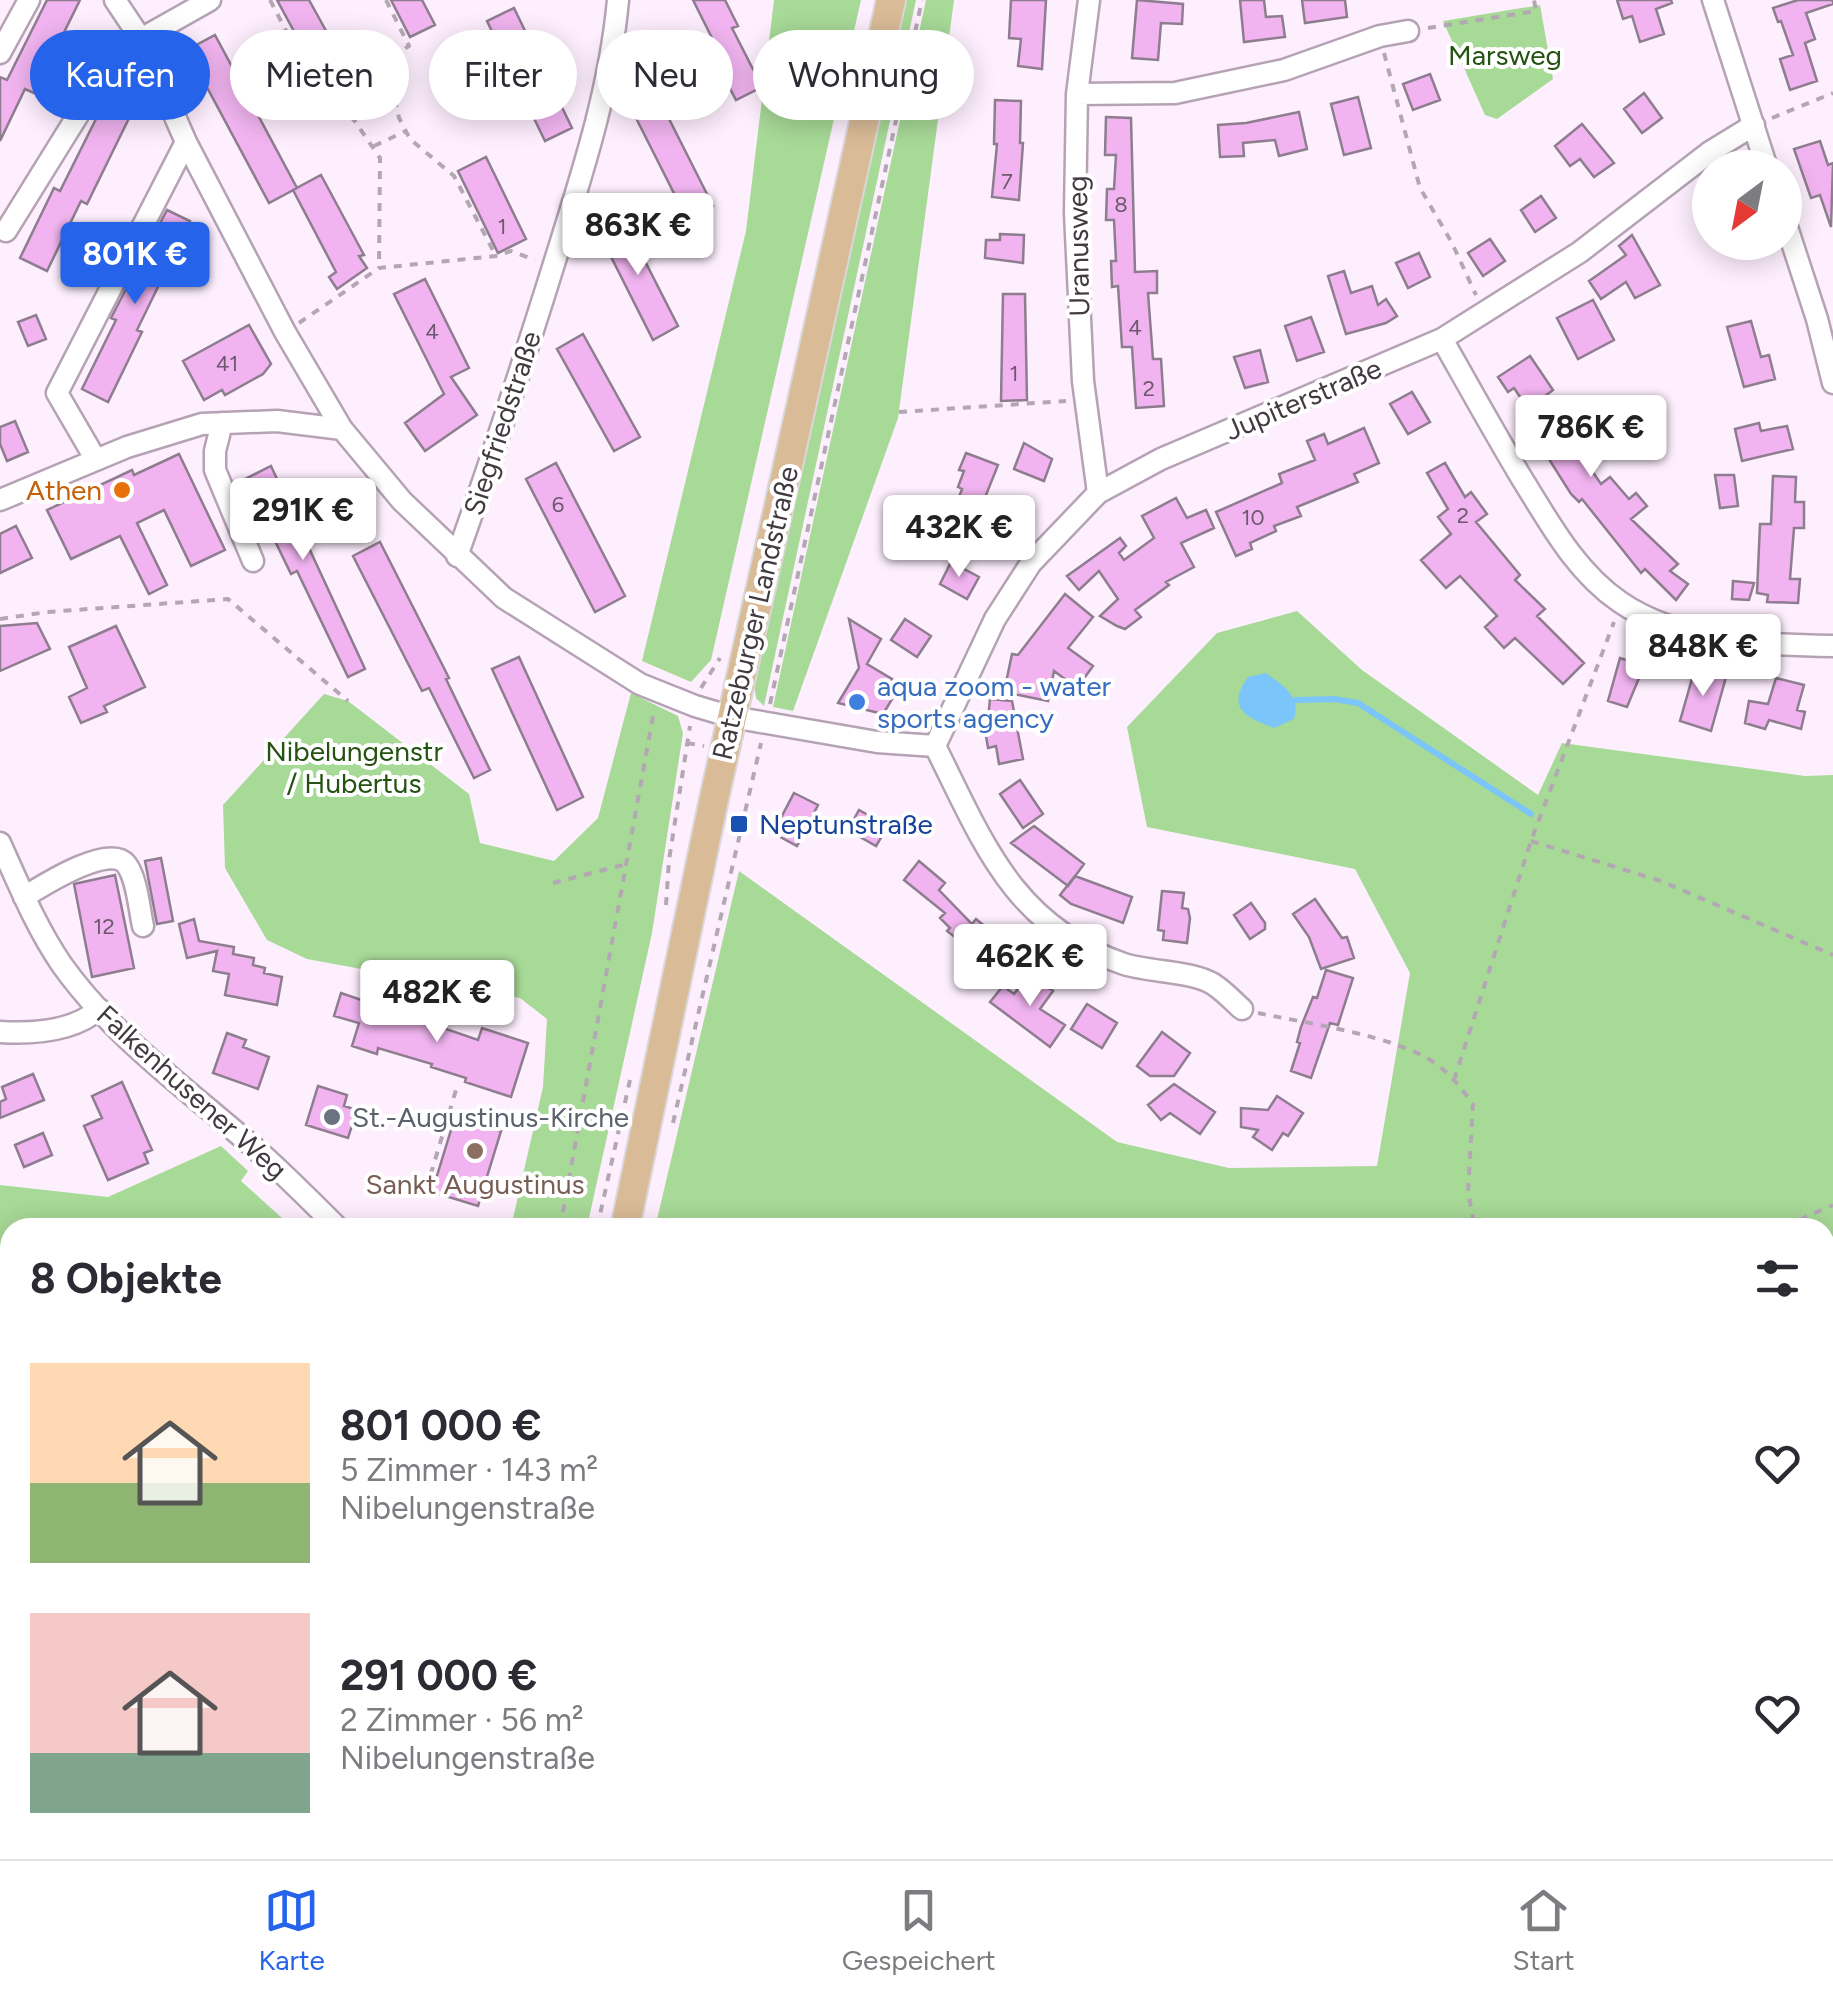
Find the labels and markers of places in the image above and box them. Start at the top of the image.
pin: 863K € [557,193,719,278]
pin: 801K € [54,222,216,307]
pin: 786K € [1510,395,1672,480]
place label: Athen [26,473,102,507]
pin: 291K € [222,478,384,563]
marker: Athen [111,479,133,501]
pin: 432K € [878,495,1040,580]
pin: 848K € [1622,614,1784,699]
place label: aqua zoom - water sports agency [877,669,1112,735]
marker: aqua zoom - water sports agency [846,691,868,713]
place label: Neptunstraße [759,807,933,841]
marker: Neptunstraße [728,813,750,835]
pin: 462K € [949,924,1111,1009]
pin: 482K € [356,960,518,1045]
place label: St.-Augustinus-Kirche [352,1100,629,1134]
marker: St.-Augustinus-Kirche [321,1106,343,1128]
marker: Sankt Augustinus [464,1140,486,1162]
place label: Sankt Augustinus [365,1167,585,1201]

